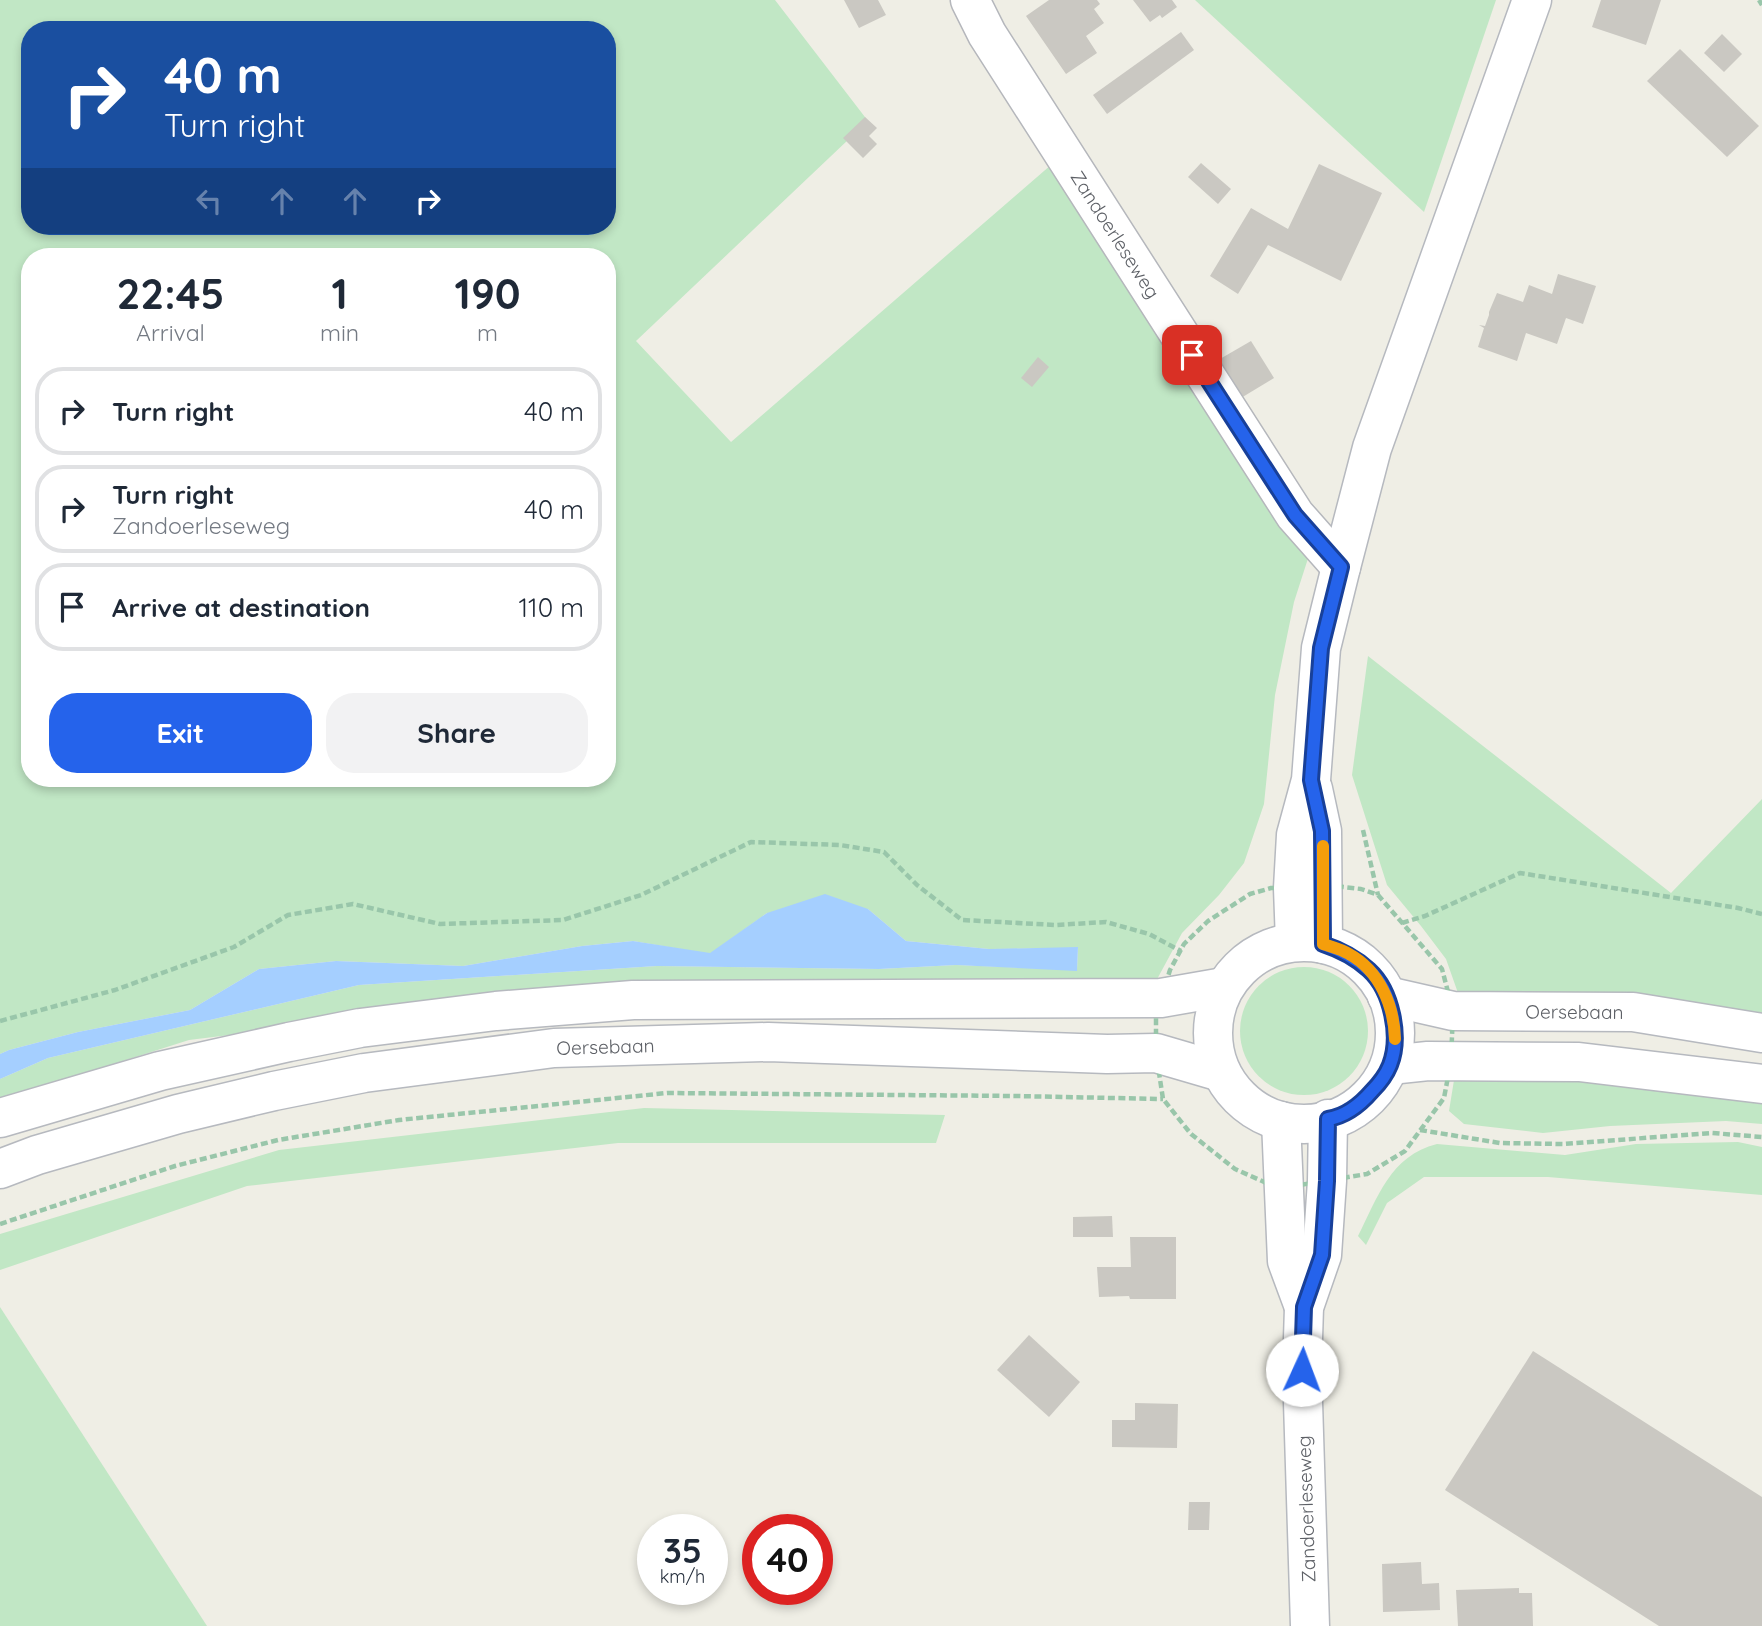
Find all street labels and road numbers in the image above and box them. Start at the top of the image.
street label: Zandoerleseweg [1066,166,1165,303]
street label: Oersebaan [1525,999,1623,1024]
street label: Oersebaan [556,1033,655,1060]
street label: Zandoerleseweg [1291,1435,1321,1583]

